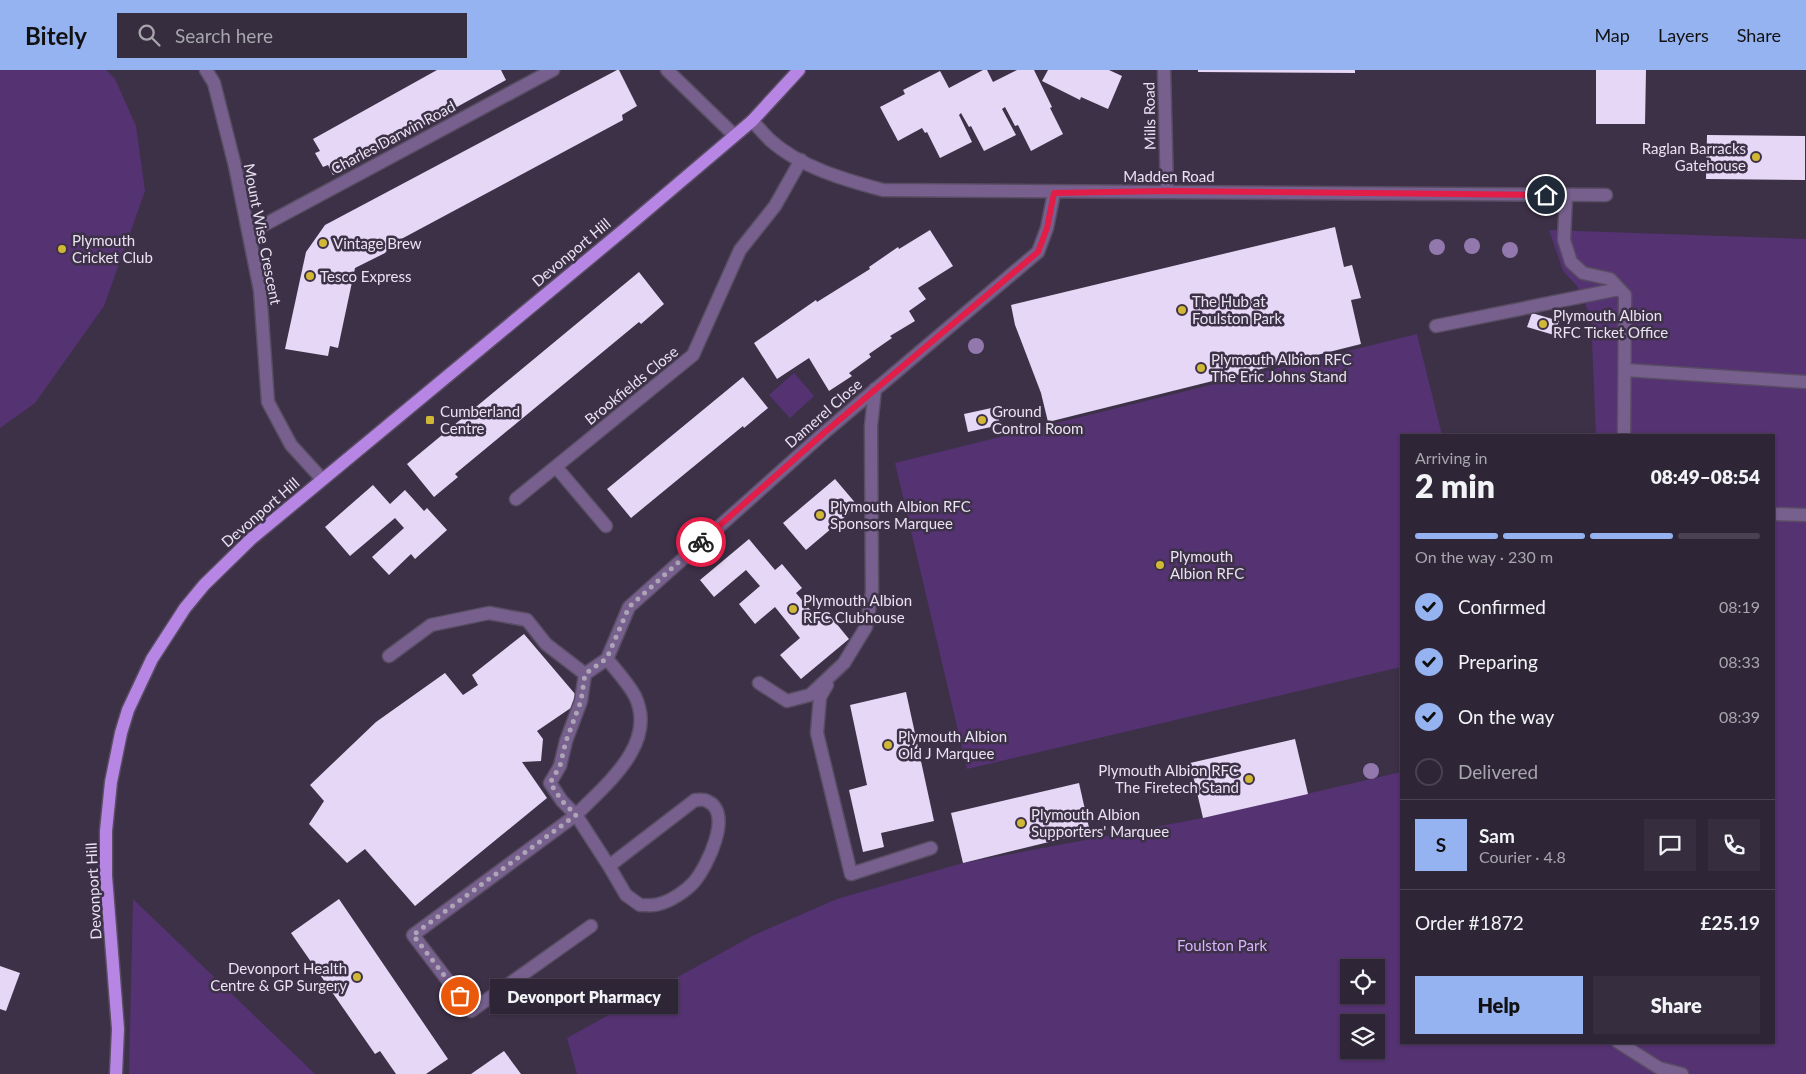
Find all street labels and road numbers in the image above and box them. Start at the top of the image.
street label: Mills Road [1139,82,1159,150]
street label: Charles Darwin Road [328,97,458,177]
street label: Mount Wise Crescent [240,162,286,307]
street label: Madden Road [1123,167,1215,185]
street label: Devonport Hill [528,214,614,290]
street label: Brookfields Close [581,342,681,428]
street label: Damerel Close [781,375,865,451]
street label: Devonport Hill [217,473,303,551]
street label: Devonport Hill [81,842,105,940]

